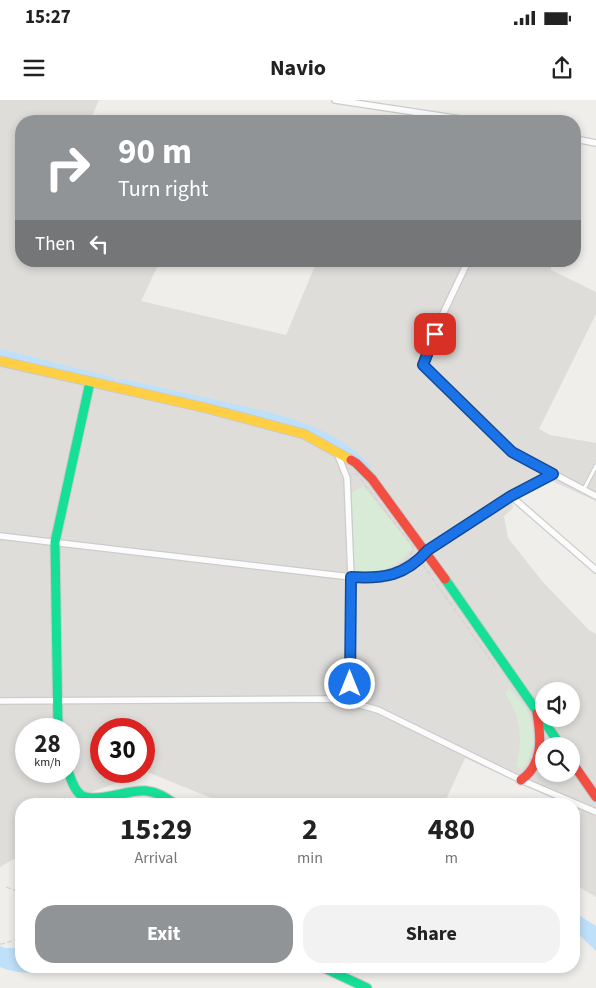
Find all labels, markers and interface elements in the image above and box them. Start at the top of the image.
text: 15:27 [25,4,71,31]
text: Navio [270,52,326,84]
icon: menu [20,54,48,82]
icon: share [548,54,576,82]
text: 90 m [118,127,192,177]
icon: right [35,135,100,200]
text: Turn right [118,173,208,205]
icon: left [85,230,113,258]
text: Then [35,231,75,258]
pin [414,313,456,355]
icon: arrive [421,320,449,348]
position arrow [323,657,375,709]
map controls [535,682,580,782]
button: sound [535,682,580,727]
speed limit sign: 30 [90,718,155,783]
text: 28 [34,726,61,762]
button: search [535,737,580,782]
text: km/h [34,754,61,771]
text: 15:29 [120,808,192,851]
text: 2 [302,808,318,851]
text: 480 [428,808,475,851]
text: Arrival [134,847,177,869]
text: min [297,847,323,869]
text: m [445,847,458,869]
button: Exit [35,905,293,963]
button: Share [303,905,560,963]

